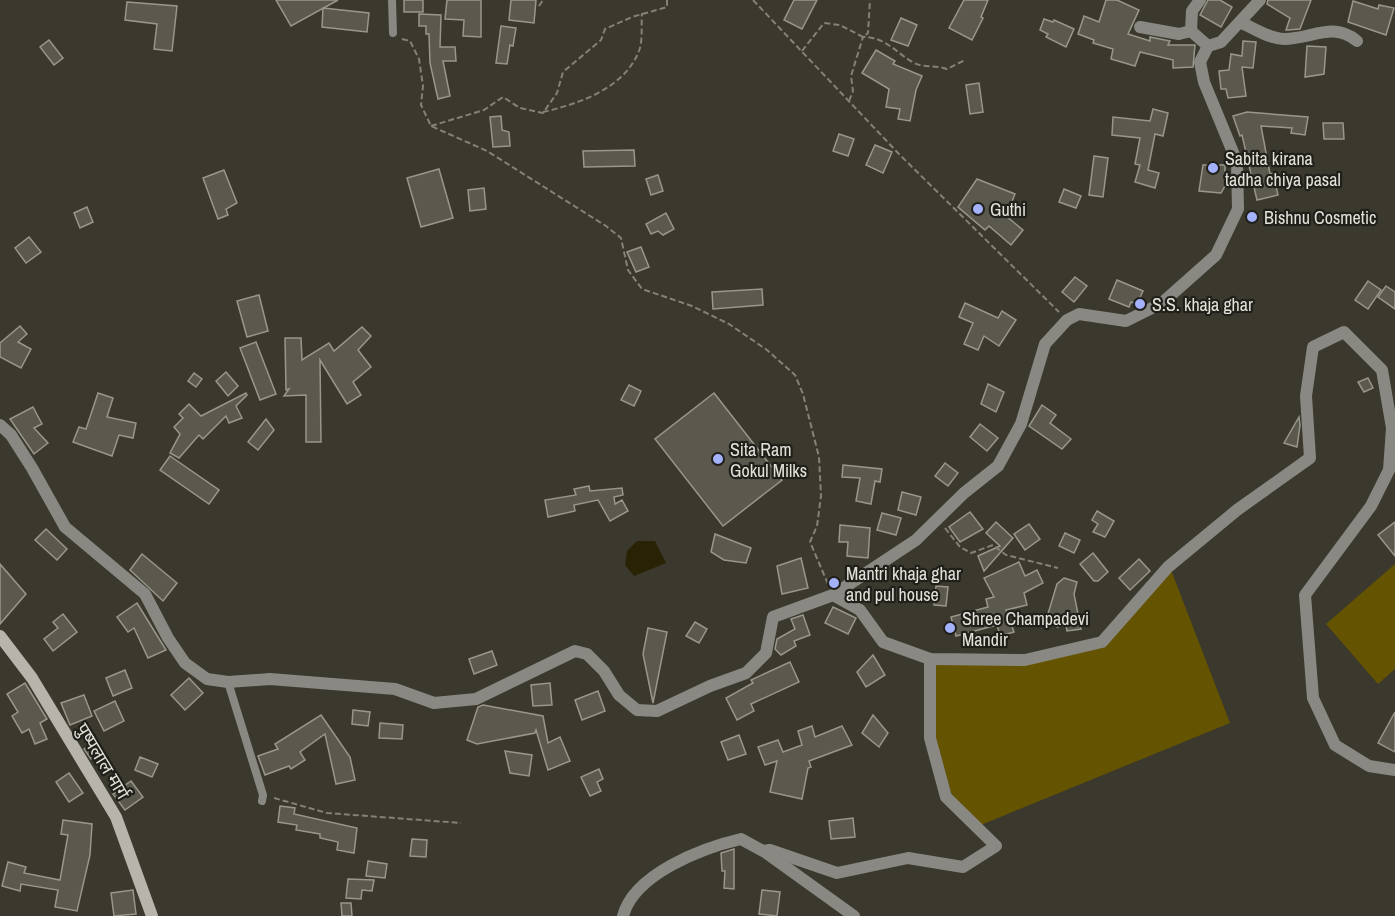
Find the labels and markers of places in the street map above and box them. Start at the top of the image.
place label: Sabita kirana tadha chiya pasal [1225,146,1341,192]
marker: Sabita kirana tadha chiya pasal [1206,161,1220,175]
place label: Guthi [990,197,1026,222]
marker: Guthi [971,202,985,216]
place label: Bishnu Cosmetic [1264,205,1376,230]
marker: Bishnu Cosmetic [1245,210,1259,224]
place label: S.S. khaja ghar [1152,292,1253,317]
marker: S.S. khaja ghar [1133,297,1147,311]
place label: Sita Ram Gokul Milks [730,437,807,483]
marker: Sita Ram Gokul Milks [711,452,725,466]
place label: Mantri khaja ghar and pul house [846,561,961,607]
marker: Mantri khaja ghar and pul house [827,576,841,590]
place label: Shree Champadevi Mandir [962,606,1089,652]
marker: Shree Champadevi Mandir [943,621,957,635]

